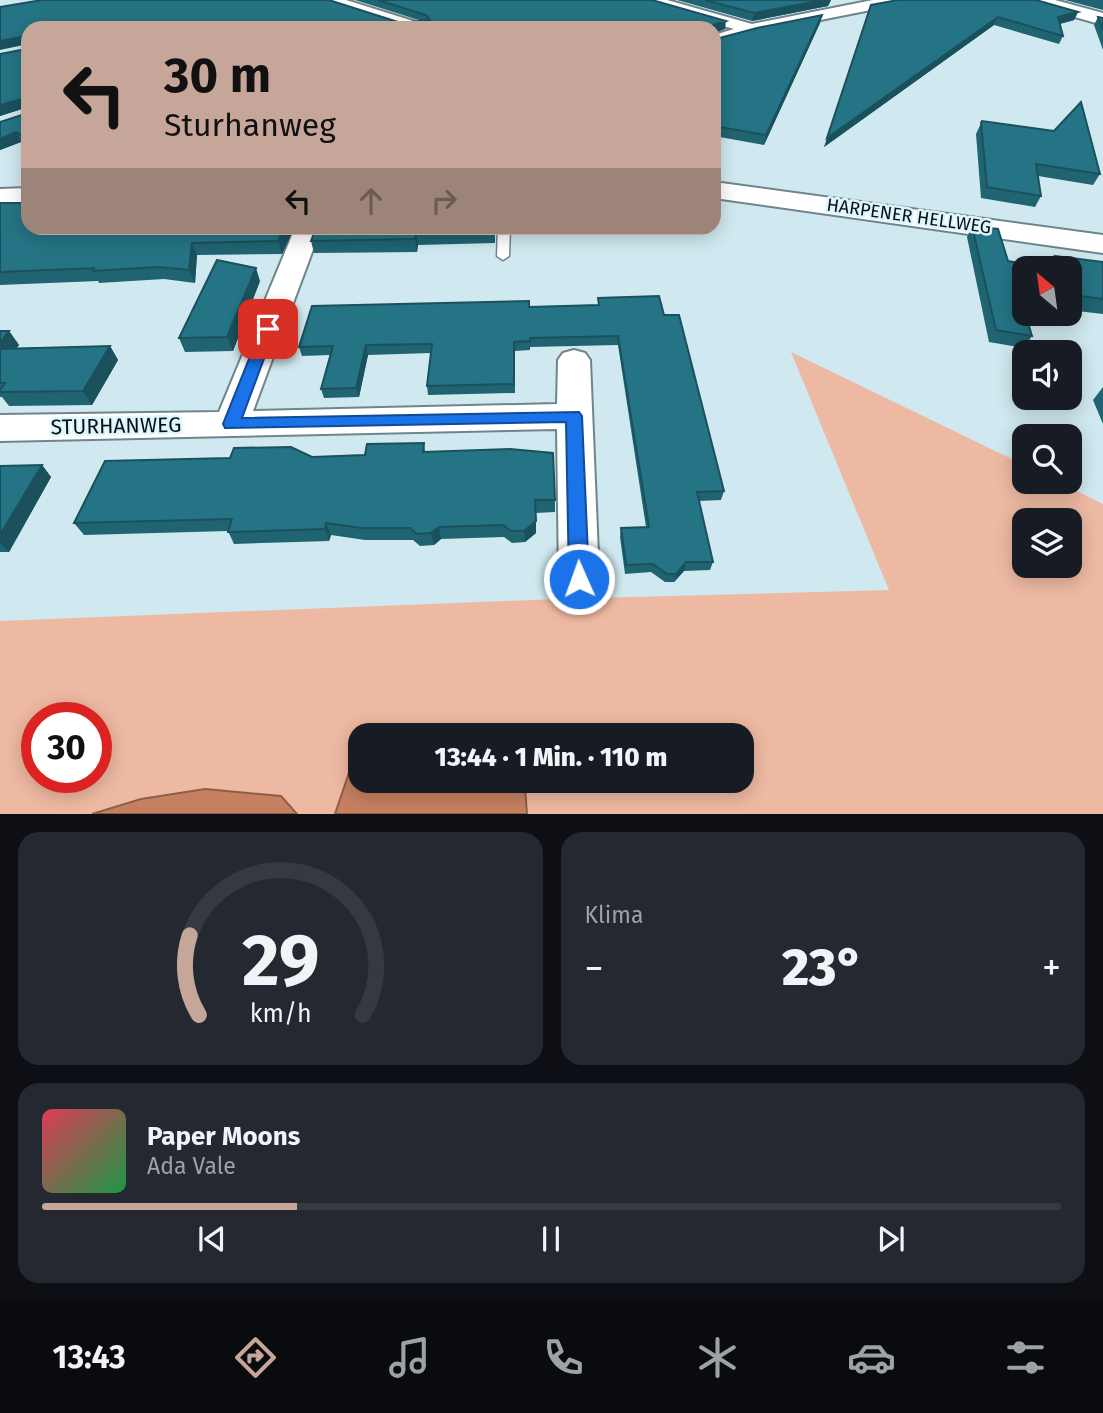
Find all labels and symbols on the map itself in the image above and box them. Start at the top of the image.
street label: HARPENER HELLWEG [825,194,993,238]
north arrow [1012,256,1082,326]
pin [238,299,298,359]
street label: STURHANWEG [50,412,182,440]
position arrow [542,542,616,616]
speed limit sign: 30 [21,702,112,793]

